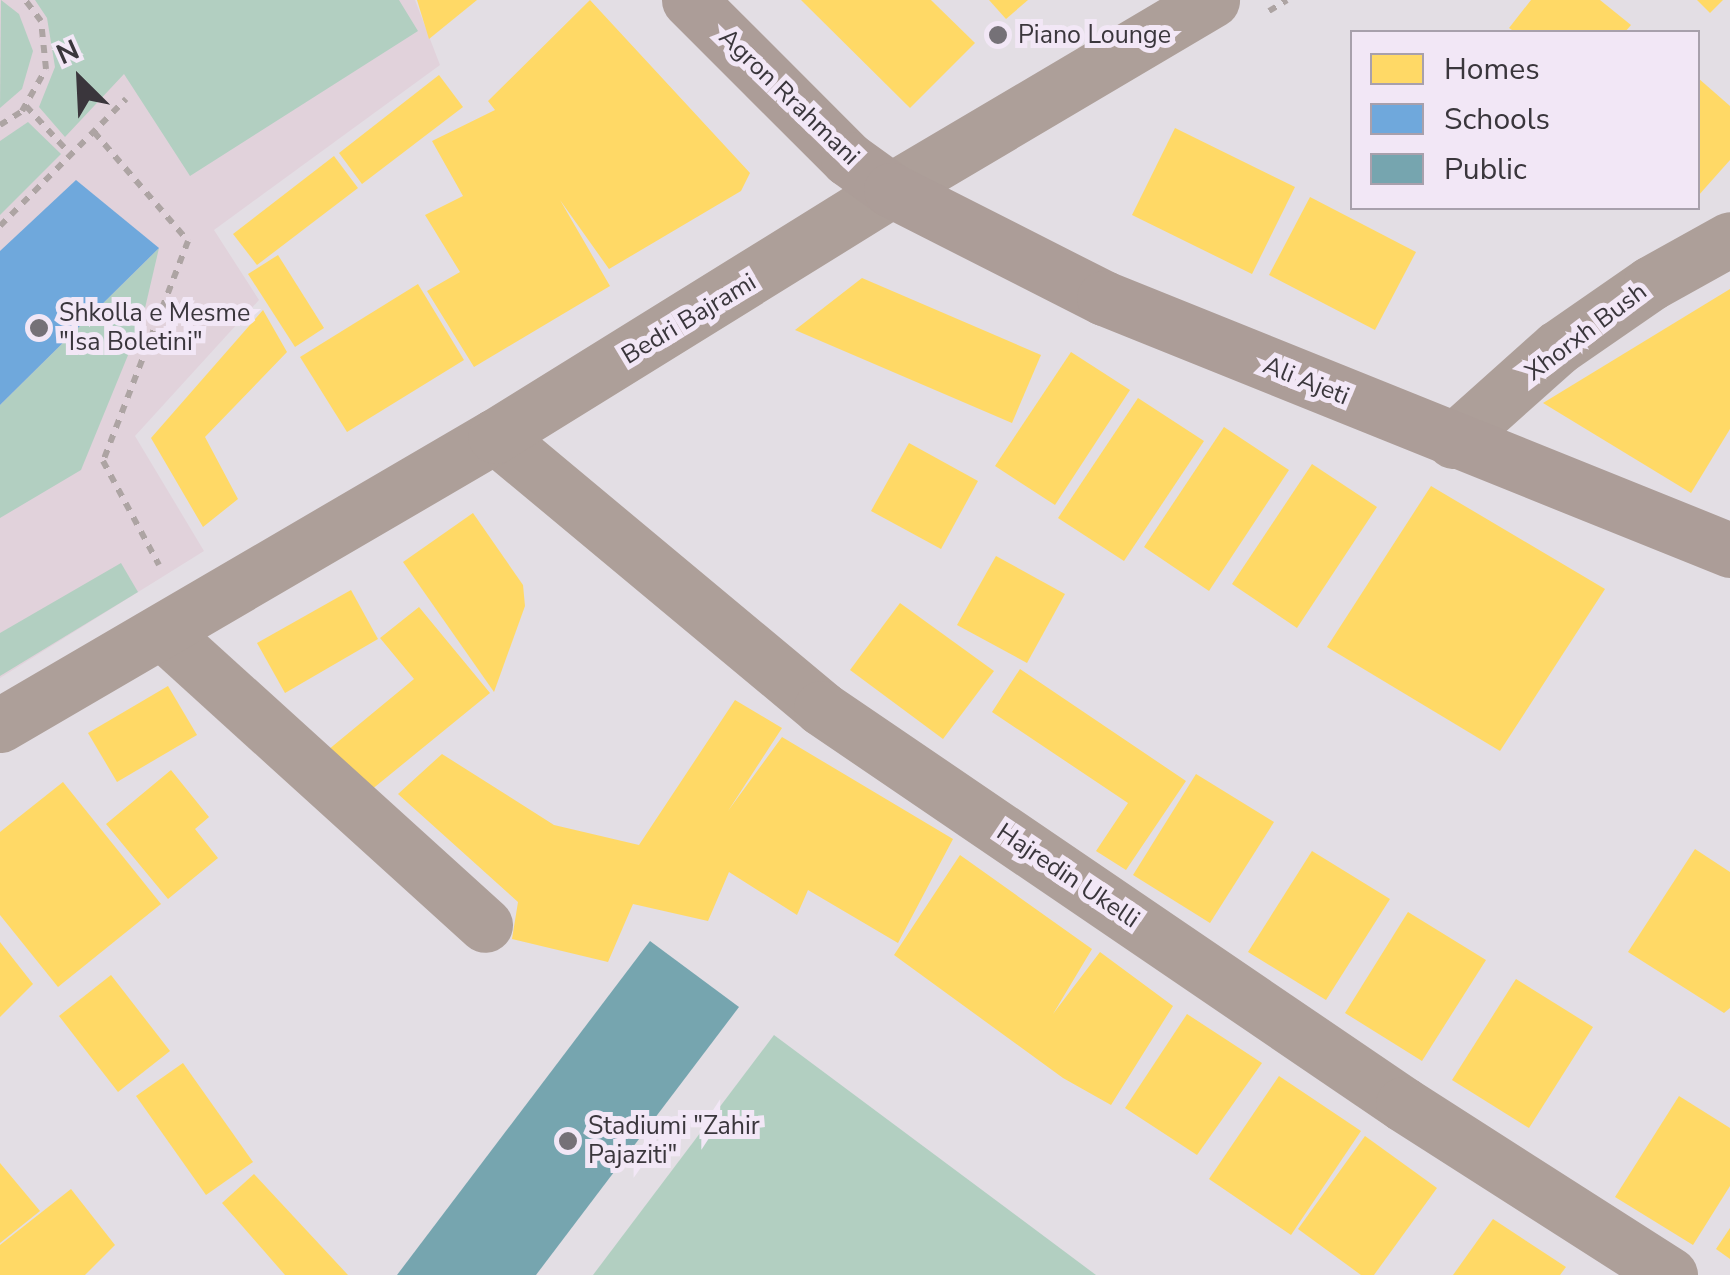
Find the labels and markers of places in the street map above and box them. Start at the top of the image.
place label: Piano Lounge [1018,20,1171,50]
marker: Piano Lounge [987,24,1009,46]
place label: Shkolla e Mesme "Isa Boletini" [59,299,250,358]
marker: Shkolla e Mesme "Isa Boletini" [28,317,50,339]
place label: Stadiumi "Zahir Pajaziti" [588,1112,760,1171]
marker: Stadiumi "Zahir Pajaziti" [557,1130,579,1152]

